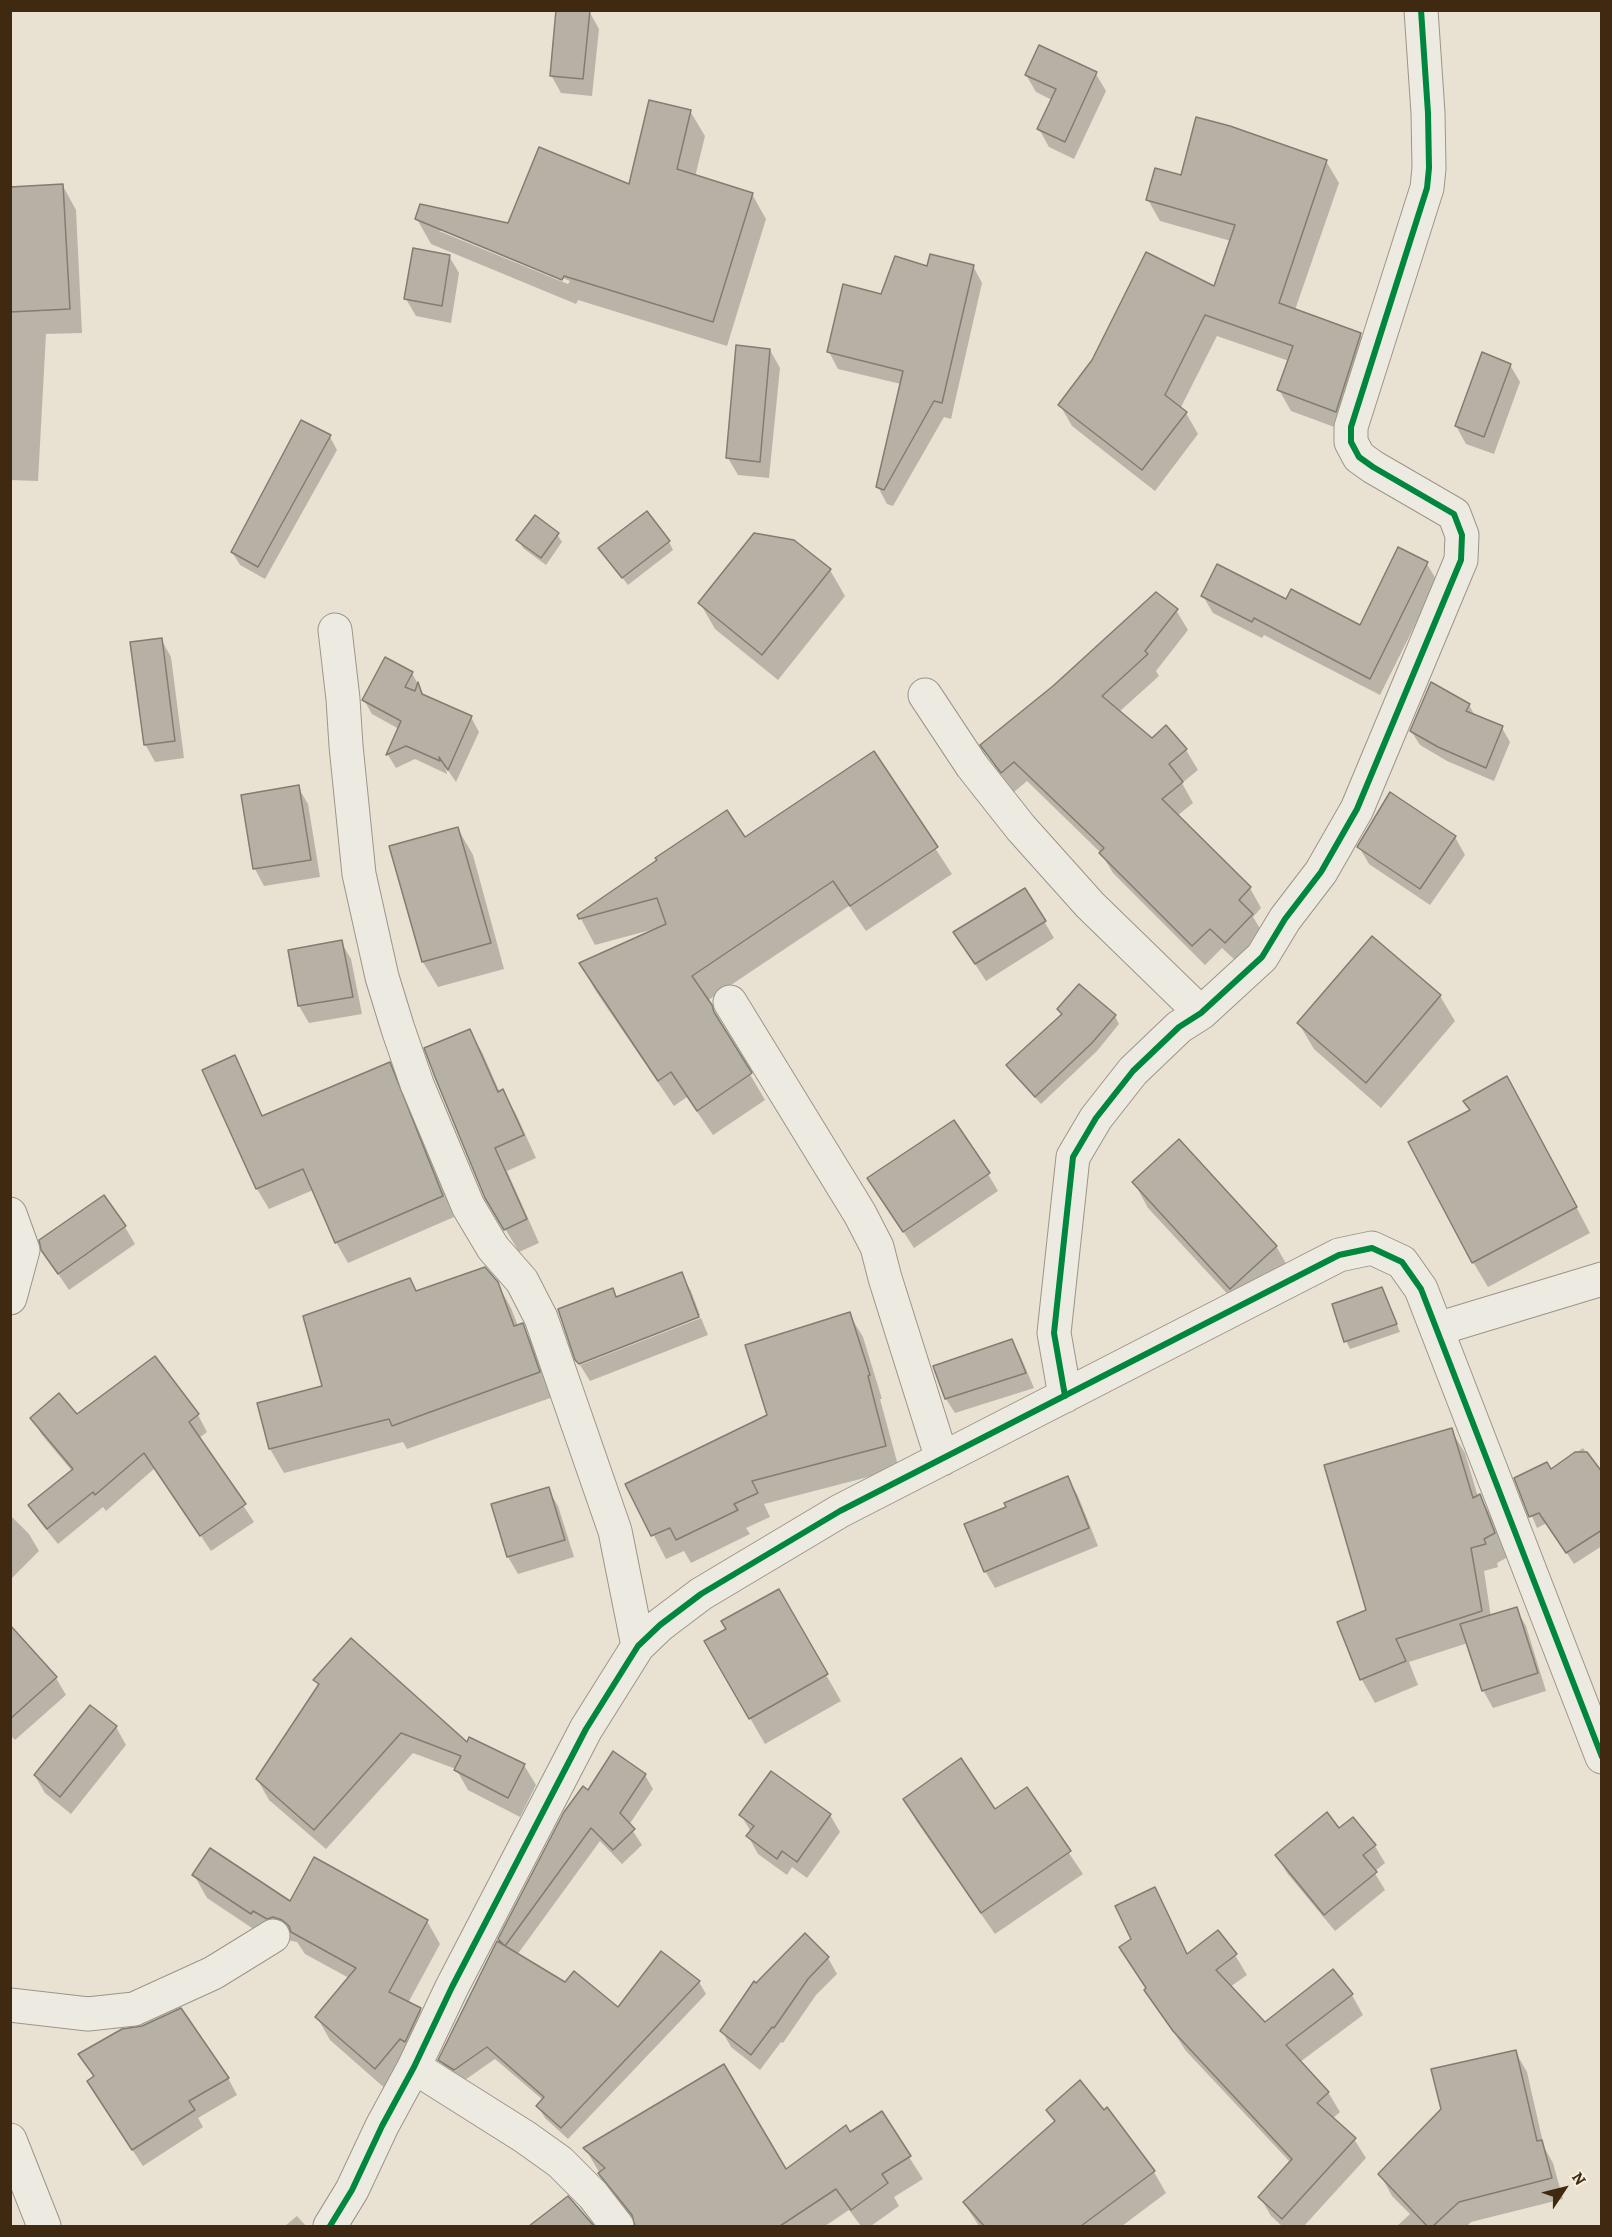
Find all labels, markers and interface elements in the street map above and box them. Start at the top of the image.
north arrow [1534,2159,1594,2219]
text: N [1566,2168,1591,2190]

